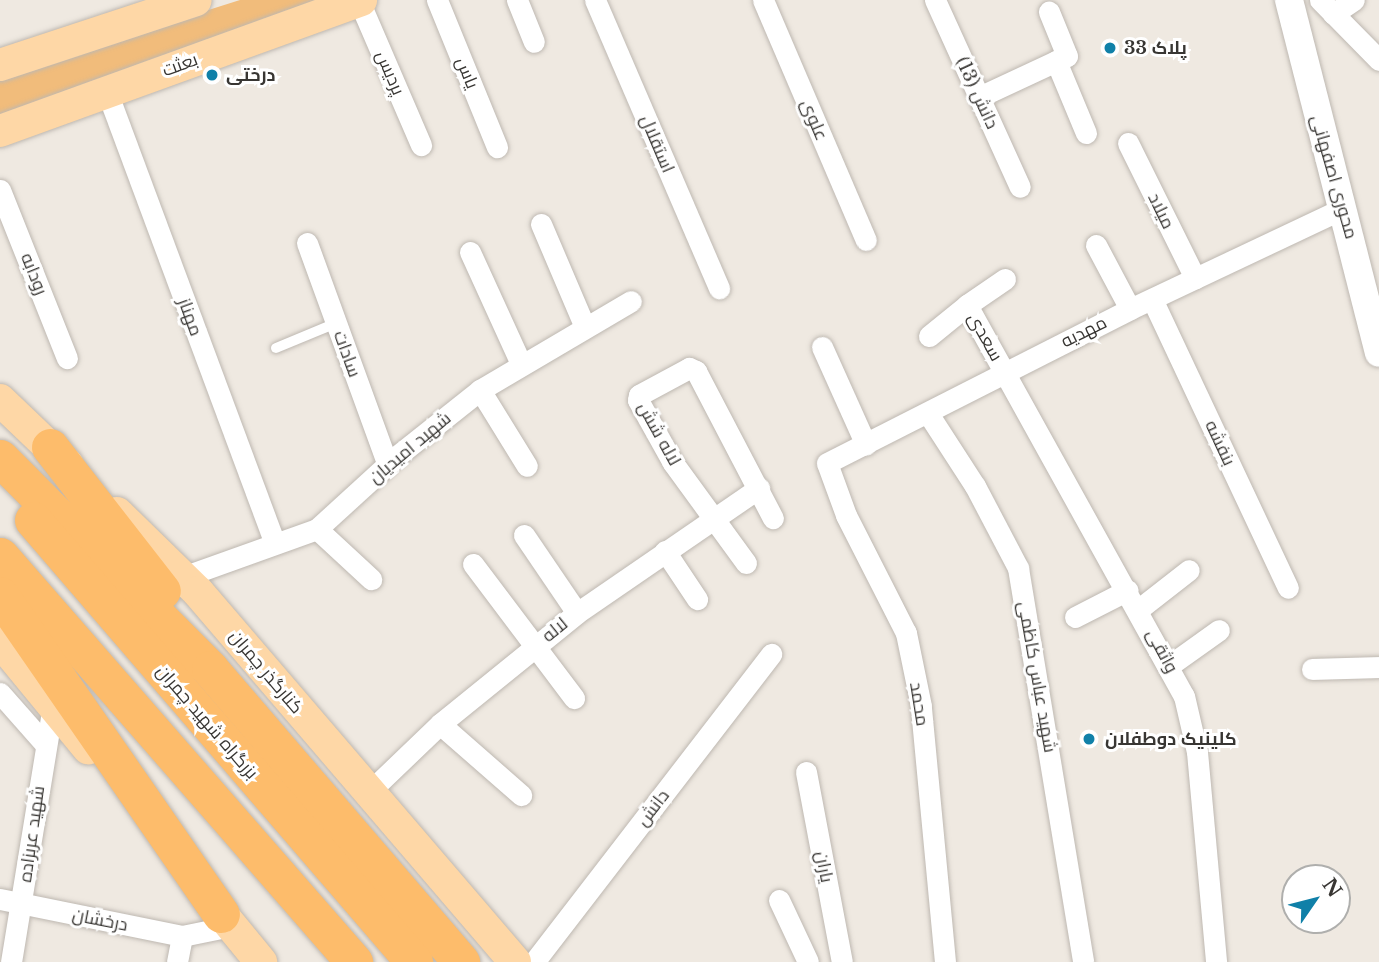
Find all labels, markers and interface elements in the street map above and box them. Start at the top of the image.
place label: پلاک 33 [1124,37,1187,59]
marker: پلاک 33 [1102,40,1118,56]
street label: پردیس [371,48,409,98]
street label: بعثت [159,49,201,81]
street label: یاس [451,54,483,92]
street label: دانش (13) [951,54,1003,132]
place label: درختی [226,64,275,86]
marker: درختی [204,67,220,83]
street label: علوی [796,96,832,144]
street label: استقلال [635,112,679,176]
street label: محوری اصفهانی [1306,113,1362,241]
street label: میلاد [1143,189,1179,233]
street label: رودابه [16,250,52,298]
street label: مهناز [173,295,207,339]
street label: سعدی [963,309,1007,365]
street label: مهدیه [1058,312,1110,352]
street label: سادات [329,328,365,380]
street label: لاله شش [633,398,685,470]
street label: شهید امیدیان [365,407,455,489]
street label: بنفشه [1200,417,1240,469]
street label: شهید عباس کاظمی [1013,600,1061,754]
street label: لاله [538,613,572,647]
street label: واثقی [1141,625,1183,677]
street label: کنارگذر چمران [225,626,307,718]
street label: بزرگراه شهید چمران [152,660,262,784]
street label: محمد [905,680,933,728]
place label: کلینیک دوطفلان [1105,728,1237,750]
marker: کلینیک دوطفلان [1079,729,1099,749]
street label: شهید عربزاده [15,784,49,884]
street label: دانش [632,785,674,831]
street label: یاران [810,849,838,885]
north arrow [1281,864,1351,934]
text: N [1317,874,1347,902]
street label: درخشان [70,904,130,936]

